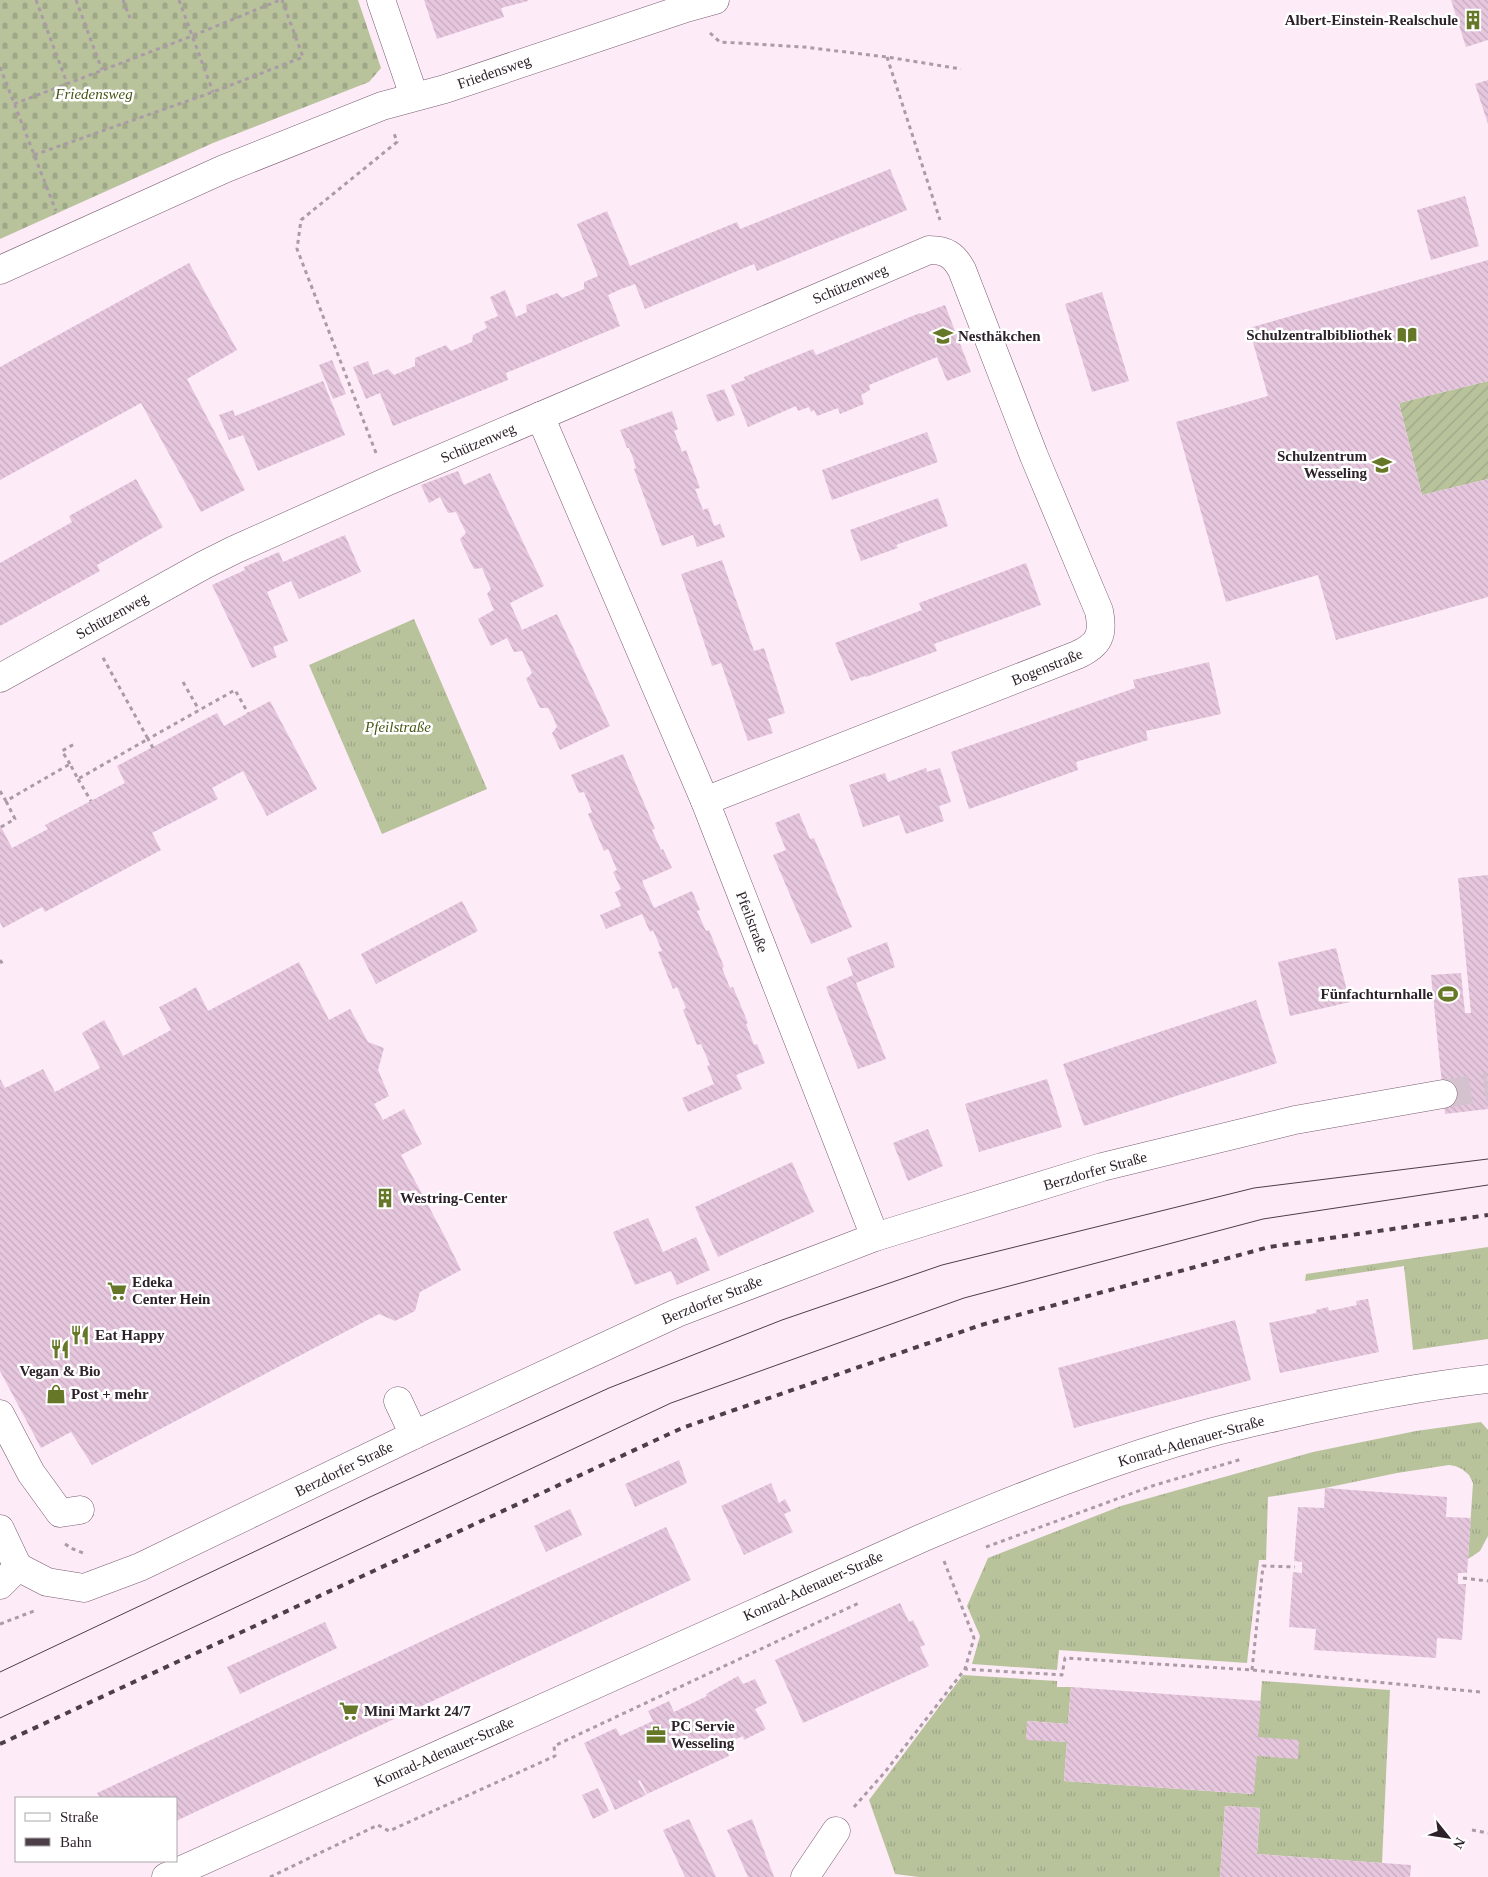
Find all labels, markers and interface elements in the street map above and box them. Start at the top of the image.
building icon: Albert-Einstein-Realschule [1462,9,1484,31]
place label: Albert-Einstein-Realschule [1285,12,1458,28]
street label: Friedensweg [455,52,533,92]
park label: Friedensweg [54,86,133,102]
street label: Schützenweg [810,261,890,307]
library icon: Schulzentralbibliothek [1396,324,1418,346]
school or university icon: Nesthäkchen [932,325,954,347]
place label: Schulzentralbibliothek [1246,327,1393,343]
place label: Nesthäkchen [958,328,1041,344]
street label: Schützenweg [438,420,518,466]
place label: Schulzentrum Wesseling [1277,448,1368,481]
school or university icon: Schulzentrum Wesseling [1371,454,1393,476]
street label: Schützenweg [73,589,151,642]
street label: Bogenstraße [1009,645,1085,688]
park label: Pfeilstraße [364,719,431,735]
street label: Pfeilstraße [733,889,771,955]
sports icon: Fünfachturnhalle [1437,983,1459,1005]
place label: Fünfachturnhalle [1320,986,1433,1002]
street label: Berzdorfer Straße [1041,1148,1149,1193]
building icon: Westring-Center [374,1187,396,1209]
place label: Westring-Center [400,1190,508,1206]
street label: Berzdorfer Straße [659,1272,765,1327]
place label: Edeka Center Hein [132,1274,211,1307]
supermarket icon: Edeka Center Hein [106,1280,128,1302]
restaurant icon: Eat Happy [69,1324,91,1346]
place label: Eat Happy [95,1327,165,1343]
restaurant icon: Vegan & Bio [49,1338,71,1360]
place label: Vegan & Bio [19,1363,101,1379]
shop icon: Post + mehr [45,1383,67,1405]
place label: Post + mehr [71,1386,149,1402]
street label: Konrad-Adenauer-Straße [1116,1412,1266,1470]
street label: Berzdorfer Straße [292,1438,396,1500]
street label: Konrad-Adenauer-Straße [741,1548,886,1624]
supermarket icon: Mini Markt 24/7 [338,1700,360,1722]
place label: Mini Markt 24/7 [364,1703,471,1719]
street label: Konrad-Adenauer-Straße [372,1714,517,1790]
place label: PC Servie Wesseling [671,1718,735,1751]
office icon: PC Servie Wesseling [645,1724,667,1746]
legend [15,1797,178,1862]
text: Straße [60,1809,99,1825]
north arrow [1423,1812,1473,1862]
text: Bahn [60,1834,92,1850]
text: N [1450,1835,1468,1851]

